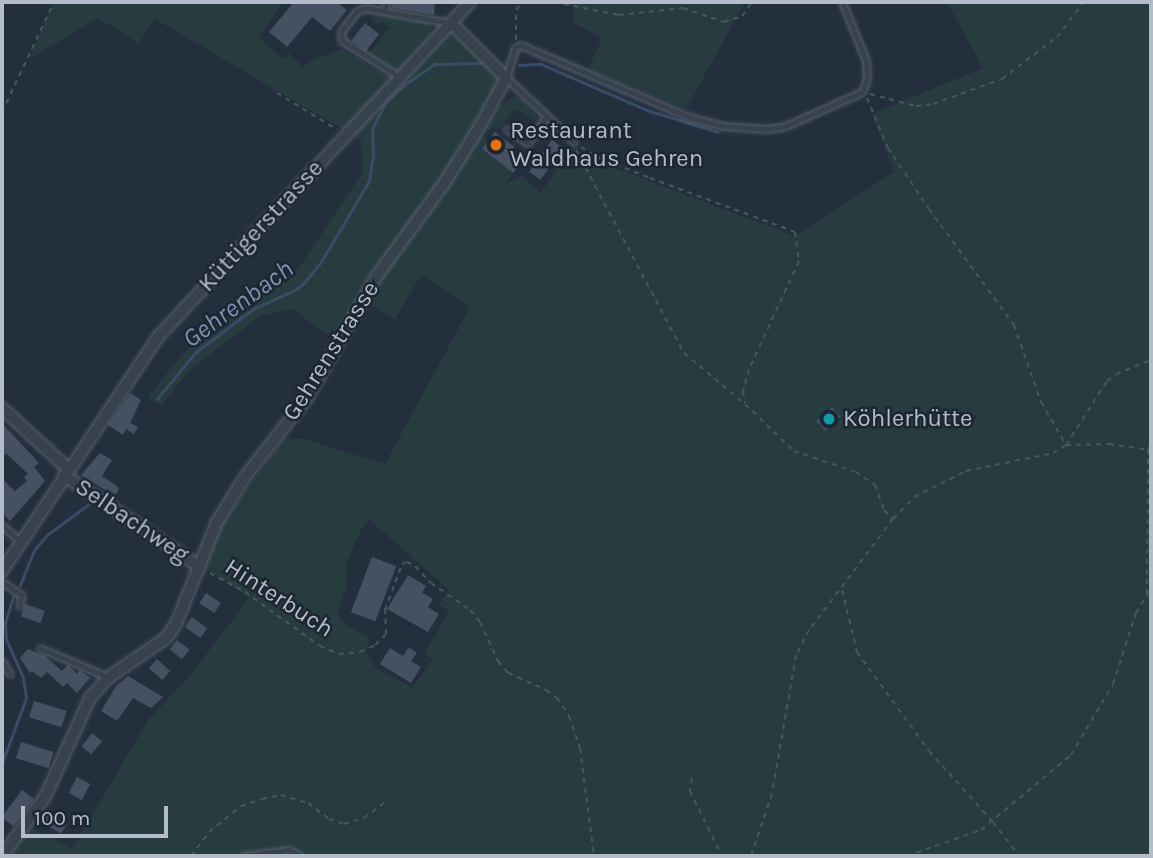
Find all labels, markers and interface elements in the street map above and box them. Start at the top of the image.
place label: Restaurant Waldhaus Gehren [510,117,703,173]
marker: Restaurant Waldhaus Gehren [488,137,504,153]
street label: Küttigerstrasse [193,154,329,298]
water label: Gehrenbach [177,253,299,355]
street label: Gehrenstrasse [277,276,385,426]
place label: Köhlerhütte [843,405,972,433]
marker: Köhlerhütte [821,411,837,427]
street label: Selbachweg [70,472,194,570]
street label: Hinterbuch [219,552,339,644]
scale bar [24,792,172,836]
text: 100 m [34,806,91,830]

